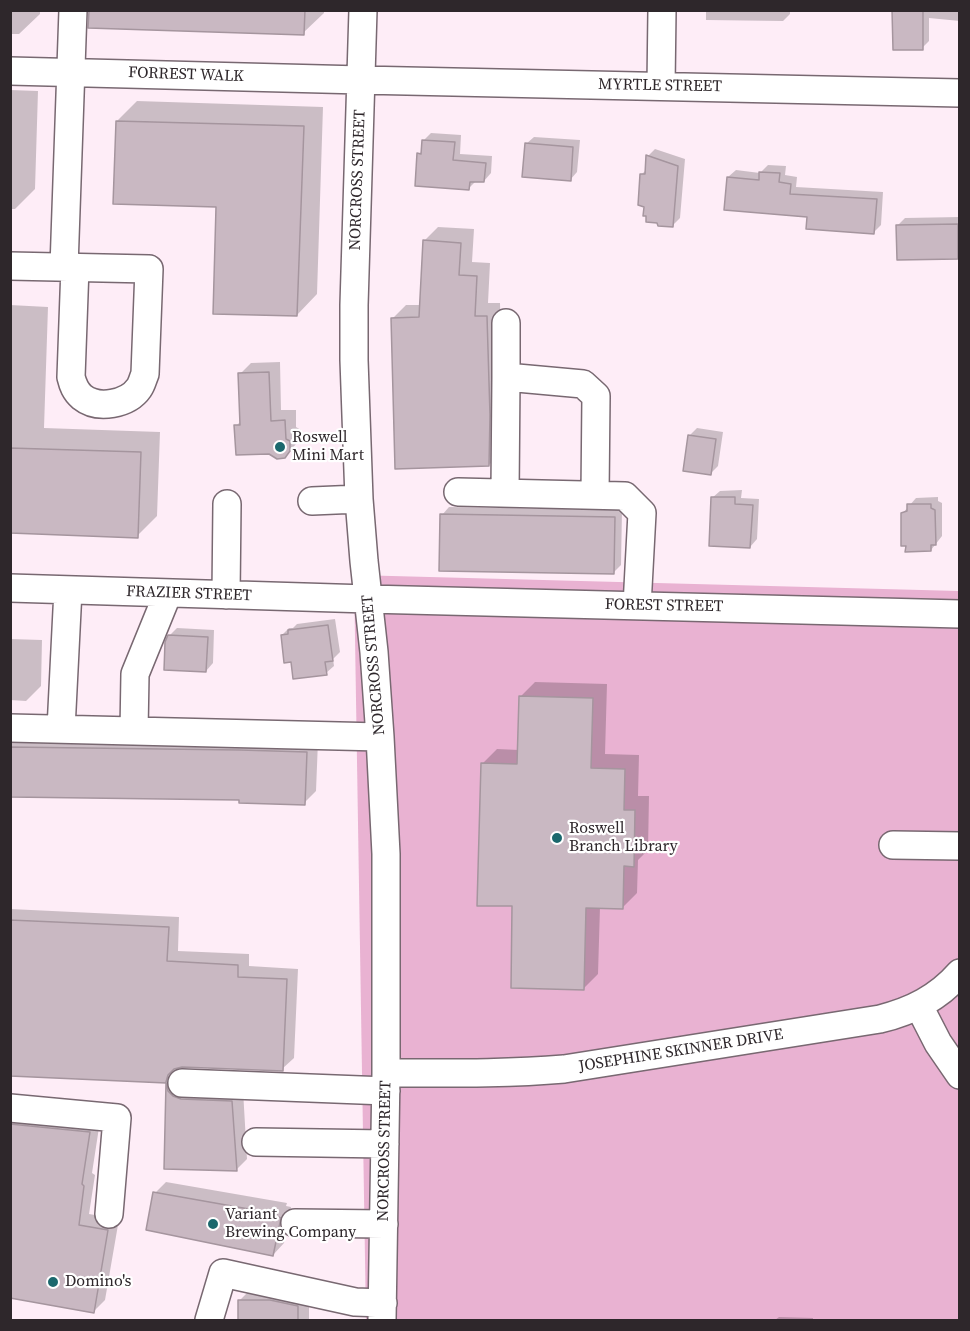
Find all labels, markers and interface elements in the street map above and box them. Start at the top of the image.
street label: FORREST WALK [128,63,244,87]
street label: MYRTLE STREET [598,75,722,97]
street label: NORCROSS STREET [346,109,370,251]
place label: Roswell Mini Mart [292,428,364,466]
marker: Roswell Mini Mart [273,440,287,454]
street label: FRAZIER STREET [126,582,252,606]
street label: NORCROSS STREET [358,594,390,736]
street label: FOREST STREET [605,595,723,617]
place label: Roswell Branch Library [569,819,678,857]
marker: Roswell Branch Library [550,831,564,845]
street label: JOSEPHINE SKINNER DRIVE [577,1025,785,1077]
street label: NORCROSS STREET [374,1080,396,1222]
place label: Variant Brewing Company [225,1205,356,1243]
marker: Variant Brewing Company [206,1217,220,1231]
place label: Domino's [65,1272,132,1292]
marker: Domino's [46,1275,60,1289]

